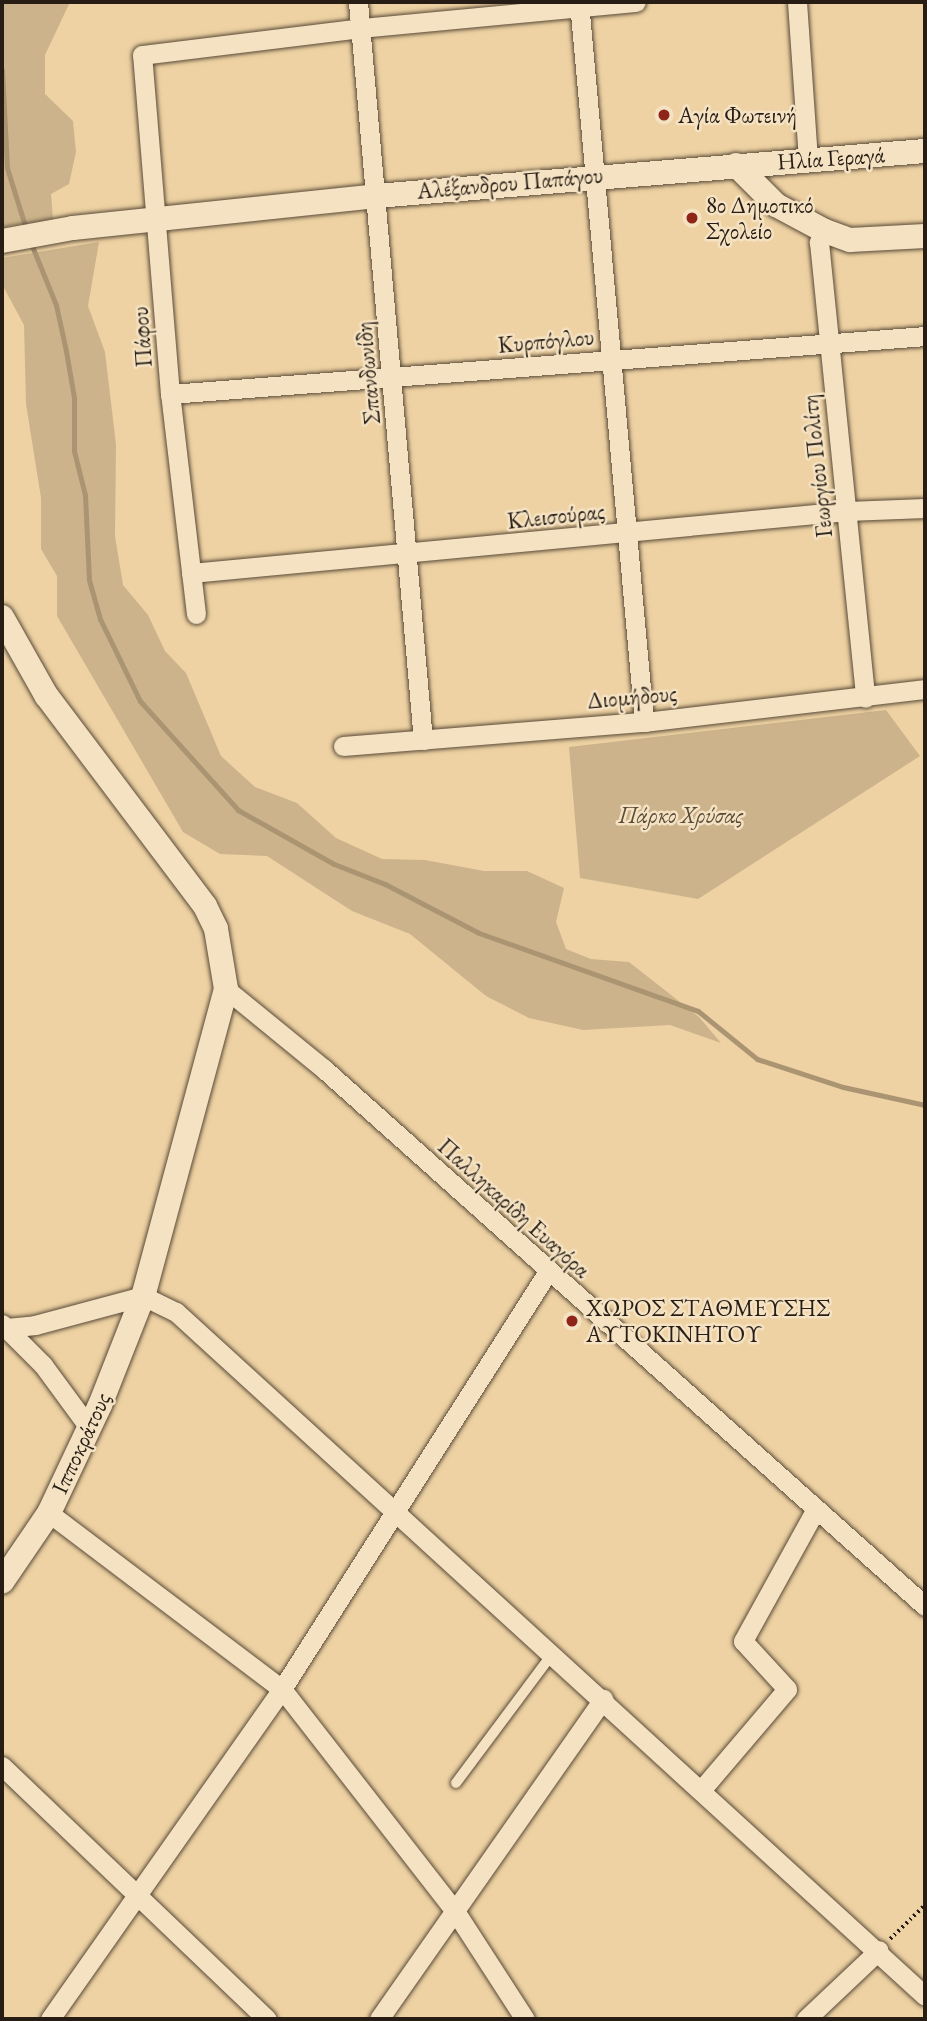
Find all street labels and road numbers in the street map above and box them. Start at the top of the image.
street label: Ηλία Γεραγά [776,140,886,176]
street label: Αλέξανδρου Παπάγου [416,161,604,205]
street label: Πάφου [126,306,158,368]
street label: Σπανδωνίδη [350,320,386,426]
street label: Κυρπόγλου [497,323,595,359]
street label: Γεωργίου Πολίτη [796,393,838,539]
street label: Κλεισούρας [506,497,606,535]
street label: Διομήδους [586,679,678,715]
street label: Παλληκαρίδη Ευαγόρα [432,1132,596,1284]
street label: Ιπποκράτους [46,1388,116,1498]

